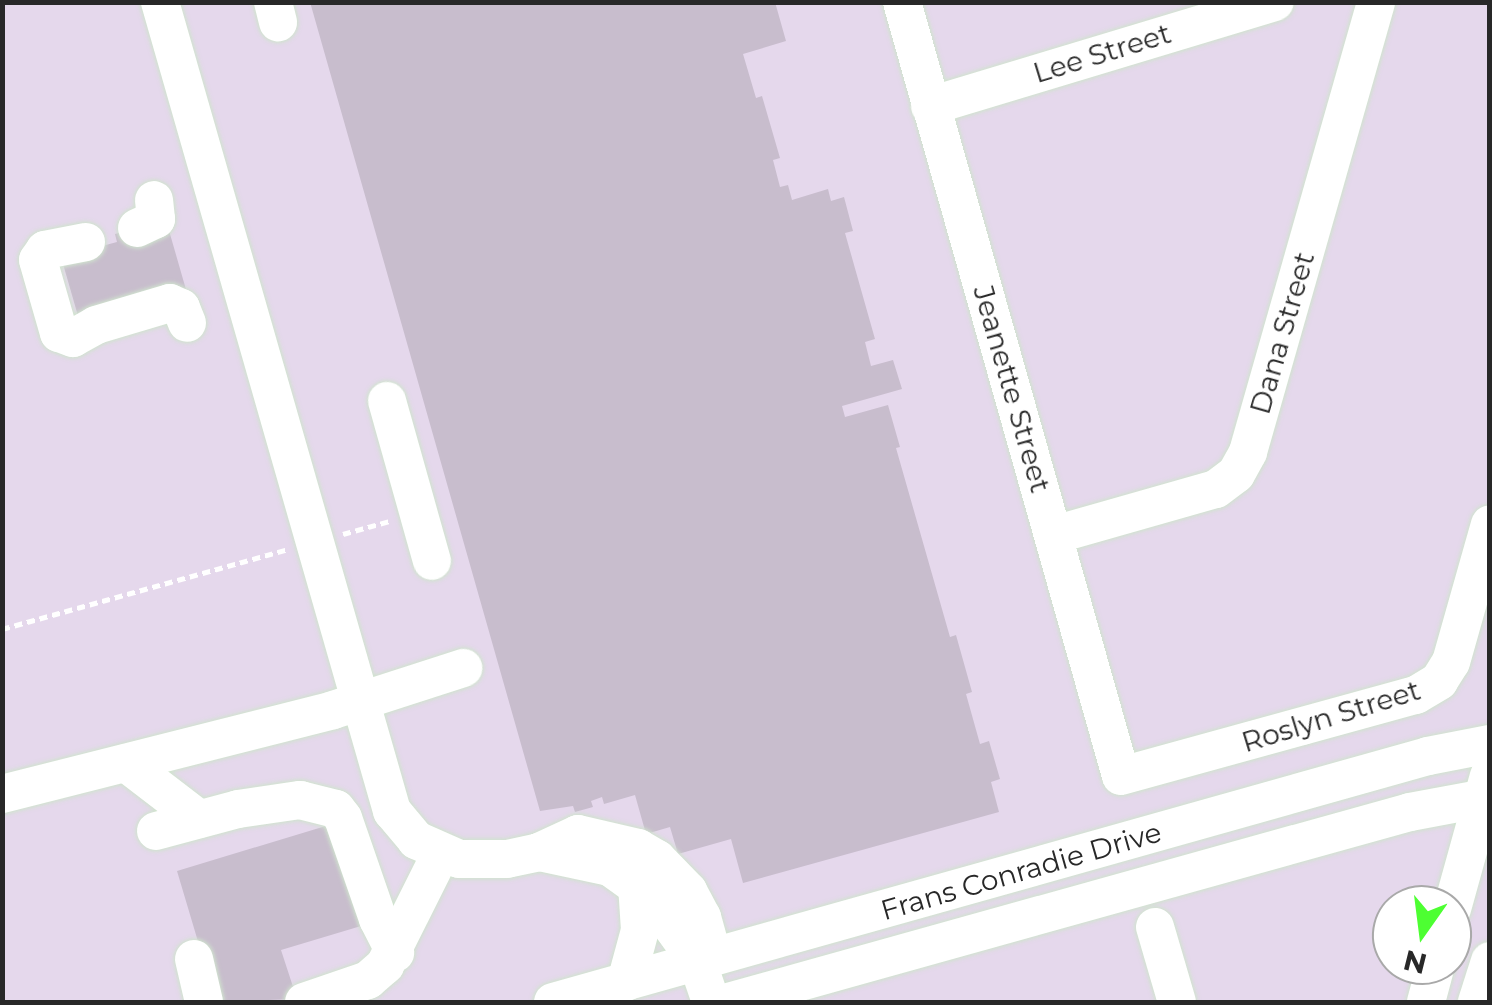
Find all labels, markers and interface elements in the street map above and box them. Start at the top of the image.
street label: Lee Street [1029,16,1175,90]
street label: Dana Street [1243,248,1321,418]
street label: Jeanette Street [966,282,1058,496]
street label: Roslyn Street [1238,673,1424,759]
street label: Frans Conradie Drive [877,815,1165,927]
north arrow [1372,885,1472,985]
text: N [1400,943,1430,981]

